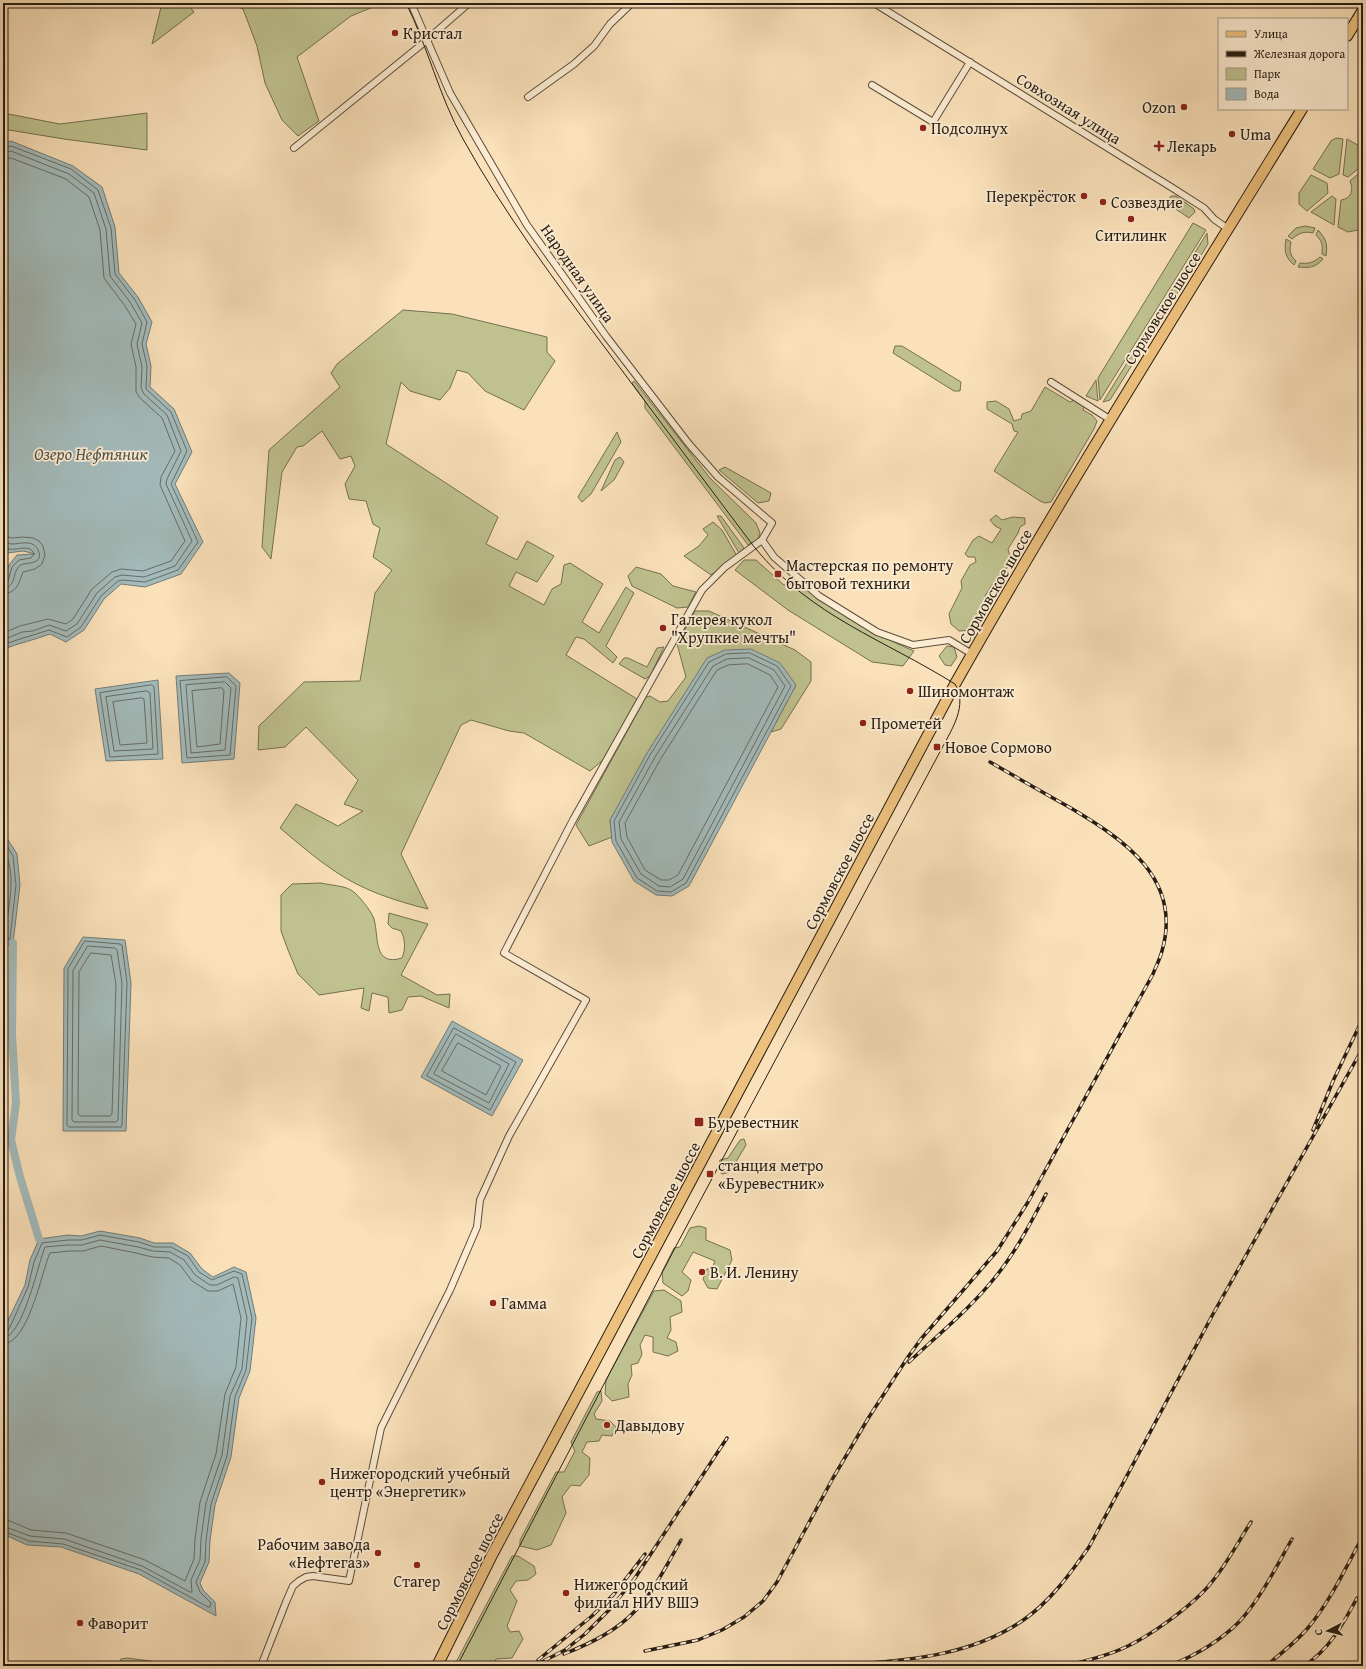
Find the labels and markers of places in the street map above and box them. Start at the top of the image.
place label: Кристал [403,21,462,45]
marker: Кристал [390,28,400,38]
place label: Ozon [1142,95,1176,119]
marker: Ozon [1179,102,1189,112]
place label: Подсолнух [931,116,1009,140]
place label: Uma [1240,122,1272,146]
marker: Подсолнух [918,123,928,133]
marker: Uma [1227,129,1237,139]
place label: Лекарь [1167,134,1217,158]
marker: Лекарь [1154,141,1164,151]
place label: Перекрёсток [986,184,1077,208]
place label: Созвездие [1111,190,1183,214]
marker: Перекрёсток [1079,191,1089,201]
marker: Созвездие [1098,197,1108,207]
marker: Ситилинк [1126,214,1136,224]
place label: Ситилинк [1095,223,1167,247]
place label: Мастерская по ремонту бытовой техники [786,553,953,595]
marker: Мастерская по ремонту бытовой техники [773,569,783,579]
place label: Галерея кукол "Хрупкие мечты" [671,607,796,649]
marker: Галерея кукол "Хрупкие мечты" [658,623,668,633]
place label: Шиномонтаж [918,679,1015,703]
marker: Шиномонтаж [905,686,915,696]
place label: Прометей [871,711,942,735]
marker: Прометей [858,718,868,728]
place label: Новое Сормово [945,735,1052,759]
marker: Новое Сормово [932,742,942,752]
place label: Буревестник [708,1110,799,1134]
marker: Буревестник [693,1116,705,1128]
place label: станция метро «Буревестник» [718,1153,825,1195]
marker: станция метро «Буревестник» [705,1169,715,1179]
place label: В. И. Ленину [710,1260,799,1284]
marker: В. И. Ленину [697,1267,707,1277]
place label: Гамма [501,1291,547,1315]
marker: Гамма [488,1298,498,1308]
place label: Давыдову [614,1413,685,1437]
marker: Давыдову [602,1420,612,1430]
place label: Нижегородский учебный центр «Энергетик» [330,1461,511,1503]
marker: Нижегородский учебный центр «Энергетик» [317,1477,327,1487]
place label: Рабочим завода «Нефтегаз» [258,1532,370,1574]
marker: Рабочим завода «Нефтегаз» [373,1548,383,1558]
marker: Стагер [412,1560,422,1570]
place label: Стагер [394,1569,441,1593]
place label: Нижегородский филиал НИУ ВШЭ [574,1572,699,1614]
marker: Нижегородский филиал НИУ ВШЭ [561,1588,571,1598]
place label: Фаворит [88,1611,148,1635]
marker: Фаворит [75,1618,85,1628]

